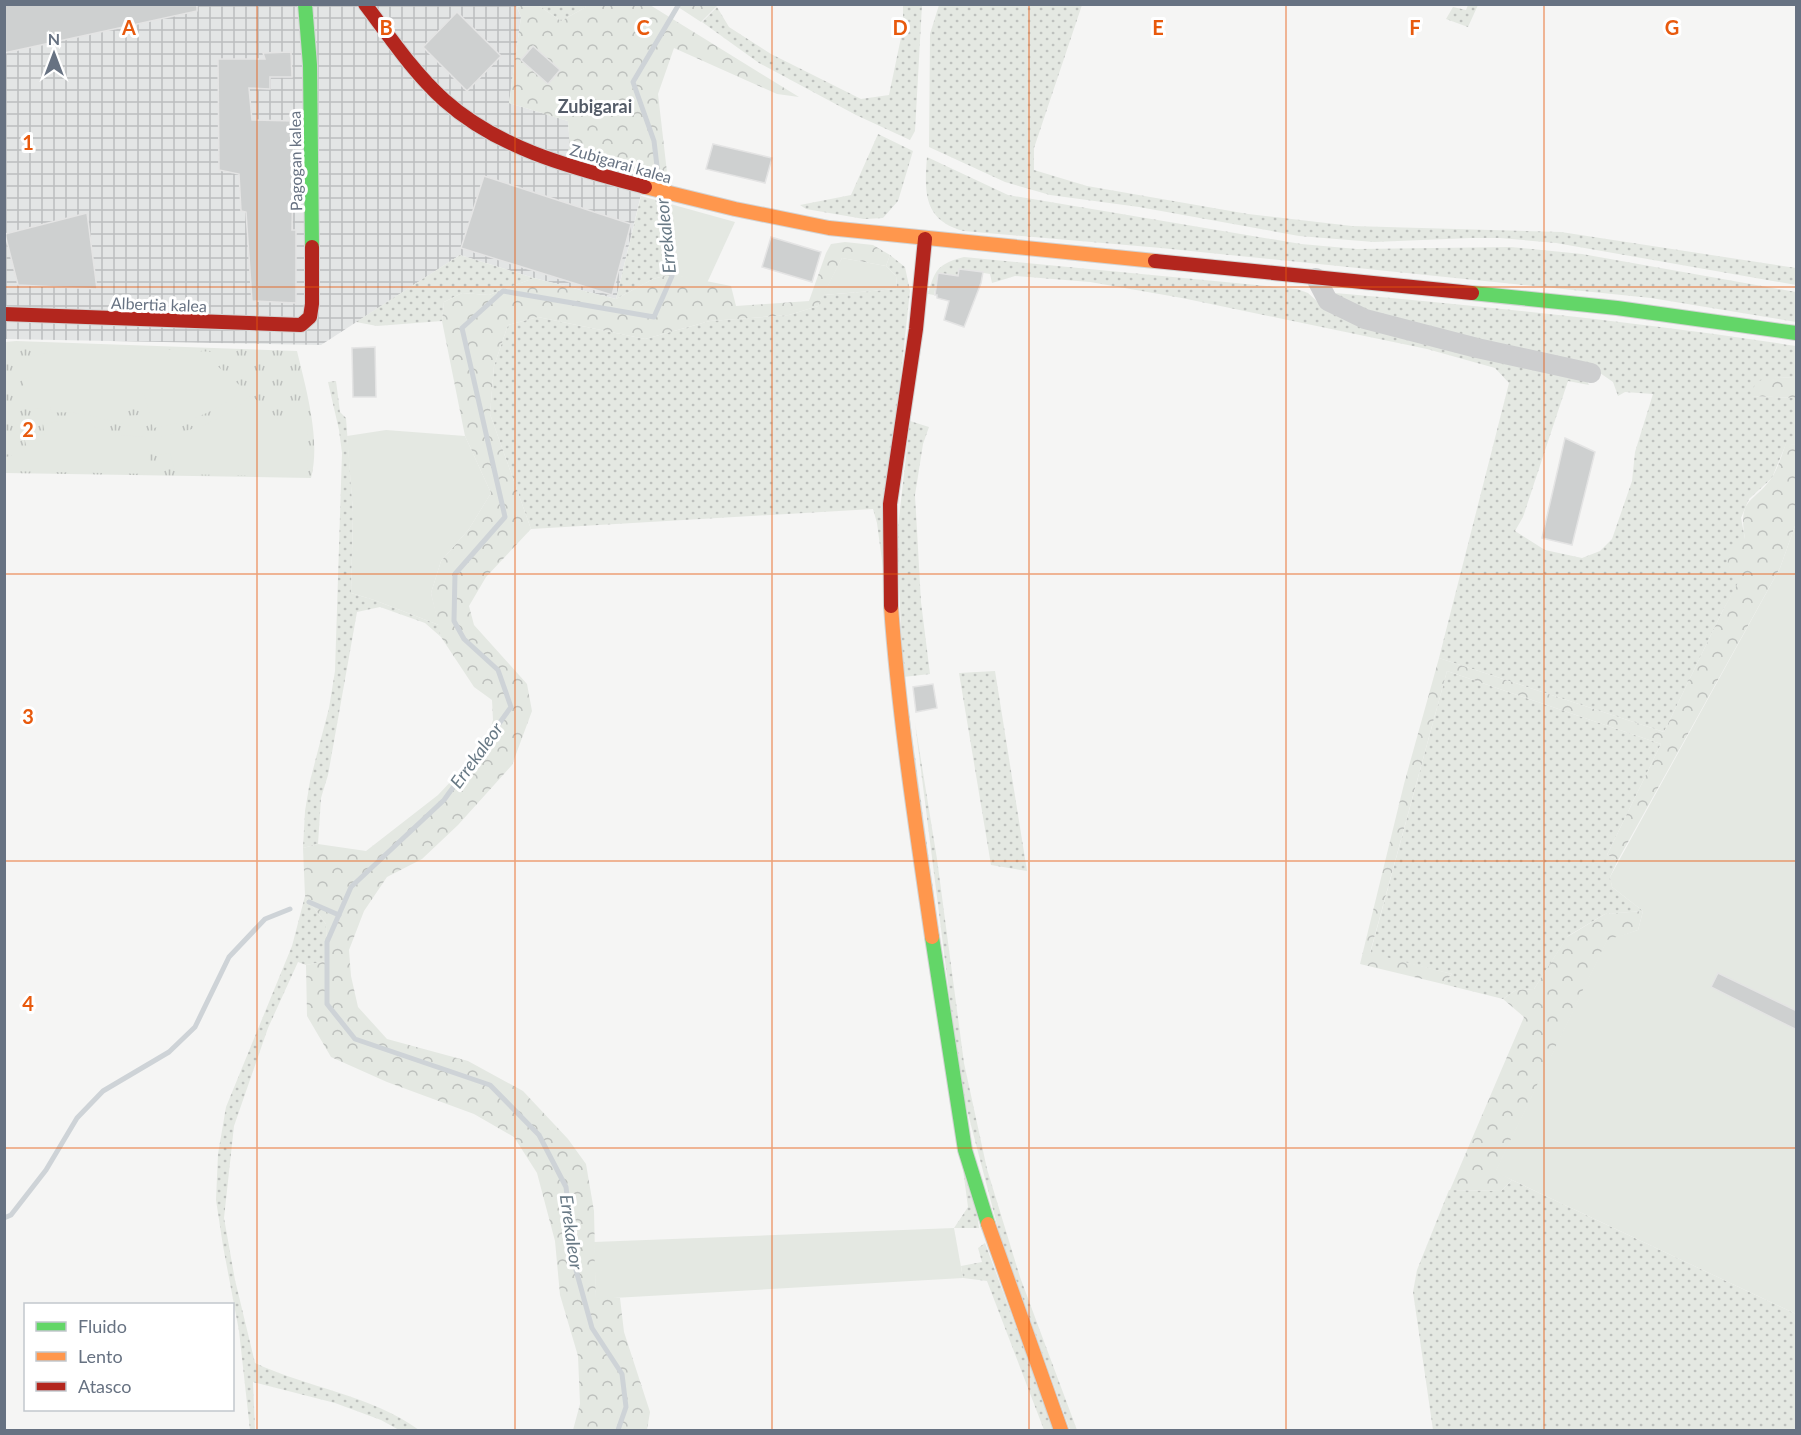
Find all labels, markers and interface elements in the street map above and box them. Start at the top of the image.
text: A [121,15,136,39]
text: B [379,15,393,39]
text: C [636,15,650,39]
text: D [892,15,908,39]
text: E [1152,15,1164,39]
text: F [1409,15,1421,39]
text: G [1665,15,1679,39]
north arrow [24,24,84,84]
text: N [48,29,60,48]
district label: Zubigarai [558,95,632,117]
street label: Pagogan kalea [285,111,305,211]
text: 1 [22,130,34,154]
street label: Zubigarai kalea [568,139,674,187]
water label: Errekaleor [650,196,680,275]
street label: Albertia kalea [111,293,207,315]
text: 2 [22,417,34,441]
text: 3 [22,704,34,728]
water label: Errekaleor [445,717,508,792]
text: 4 [22,991,34,1015]
water label: Errekaleor [556,1193,588,1272]
legend [24,1303,234,1411]
text: Fluido [78,1315,127,1337]
text: Lento [78,1345,123,1367]
text: Atasco [78,1375,131,1397]

